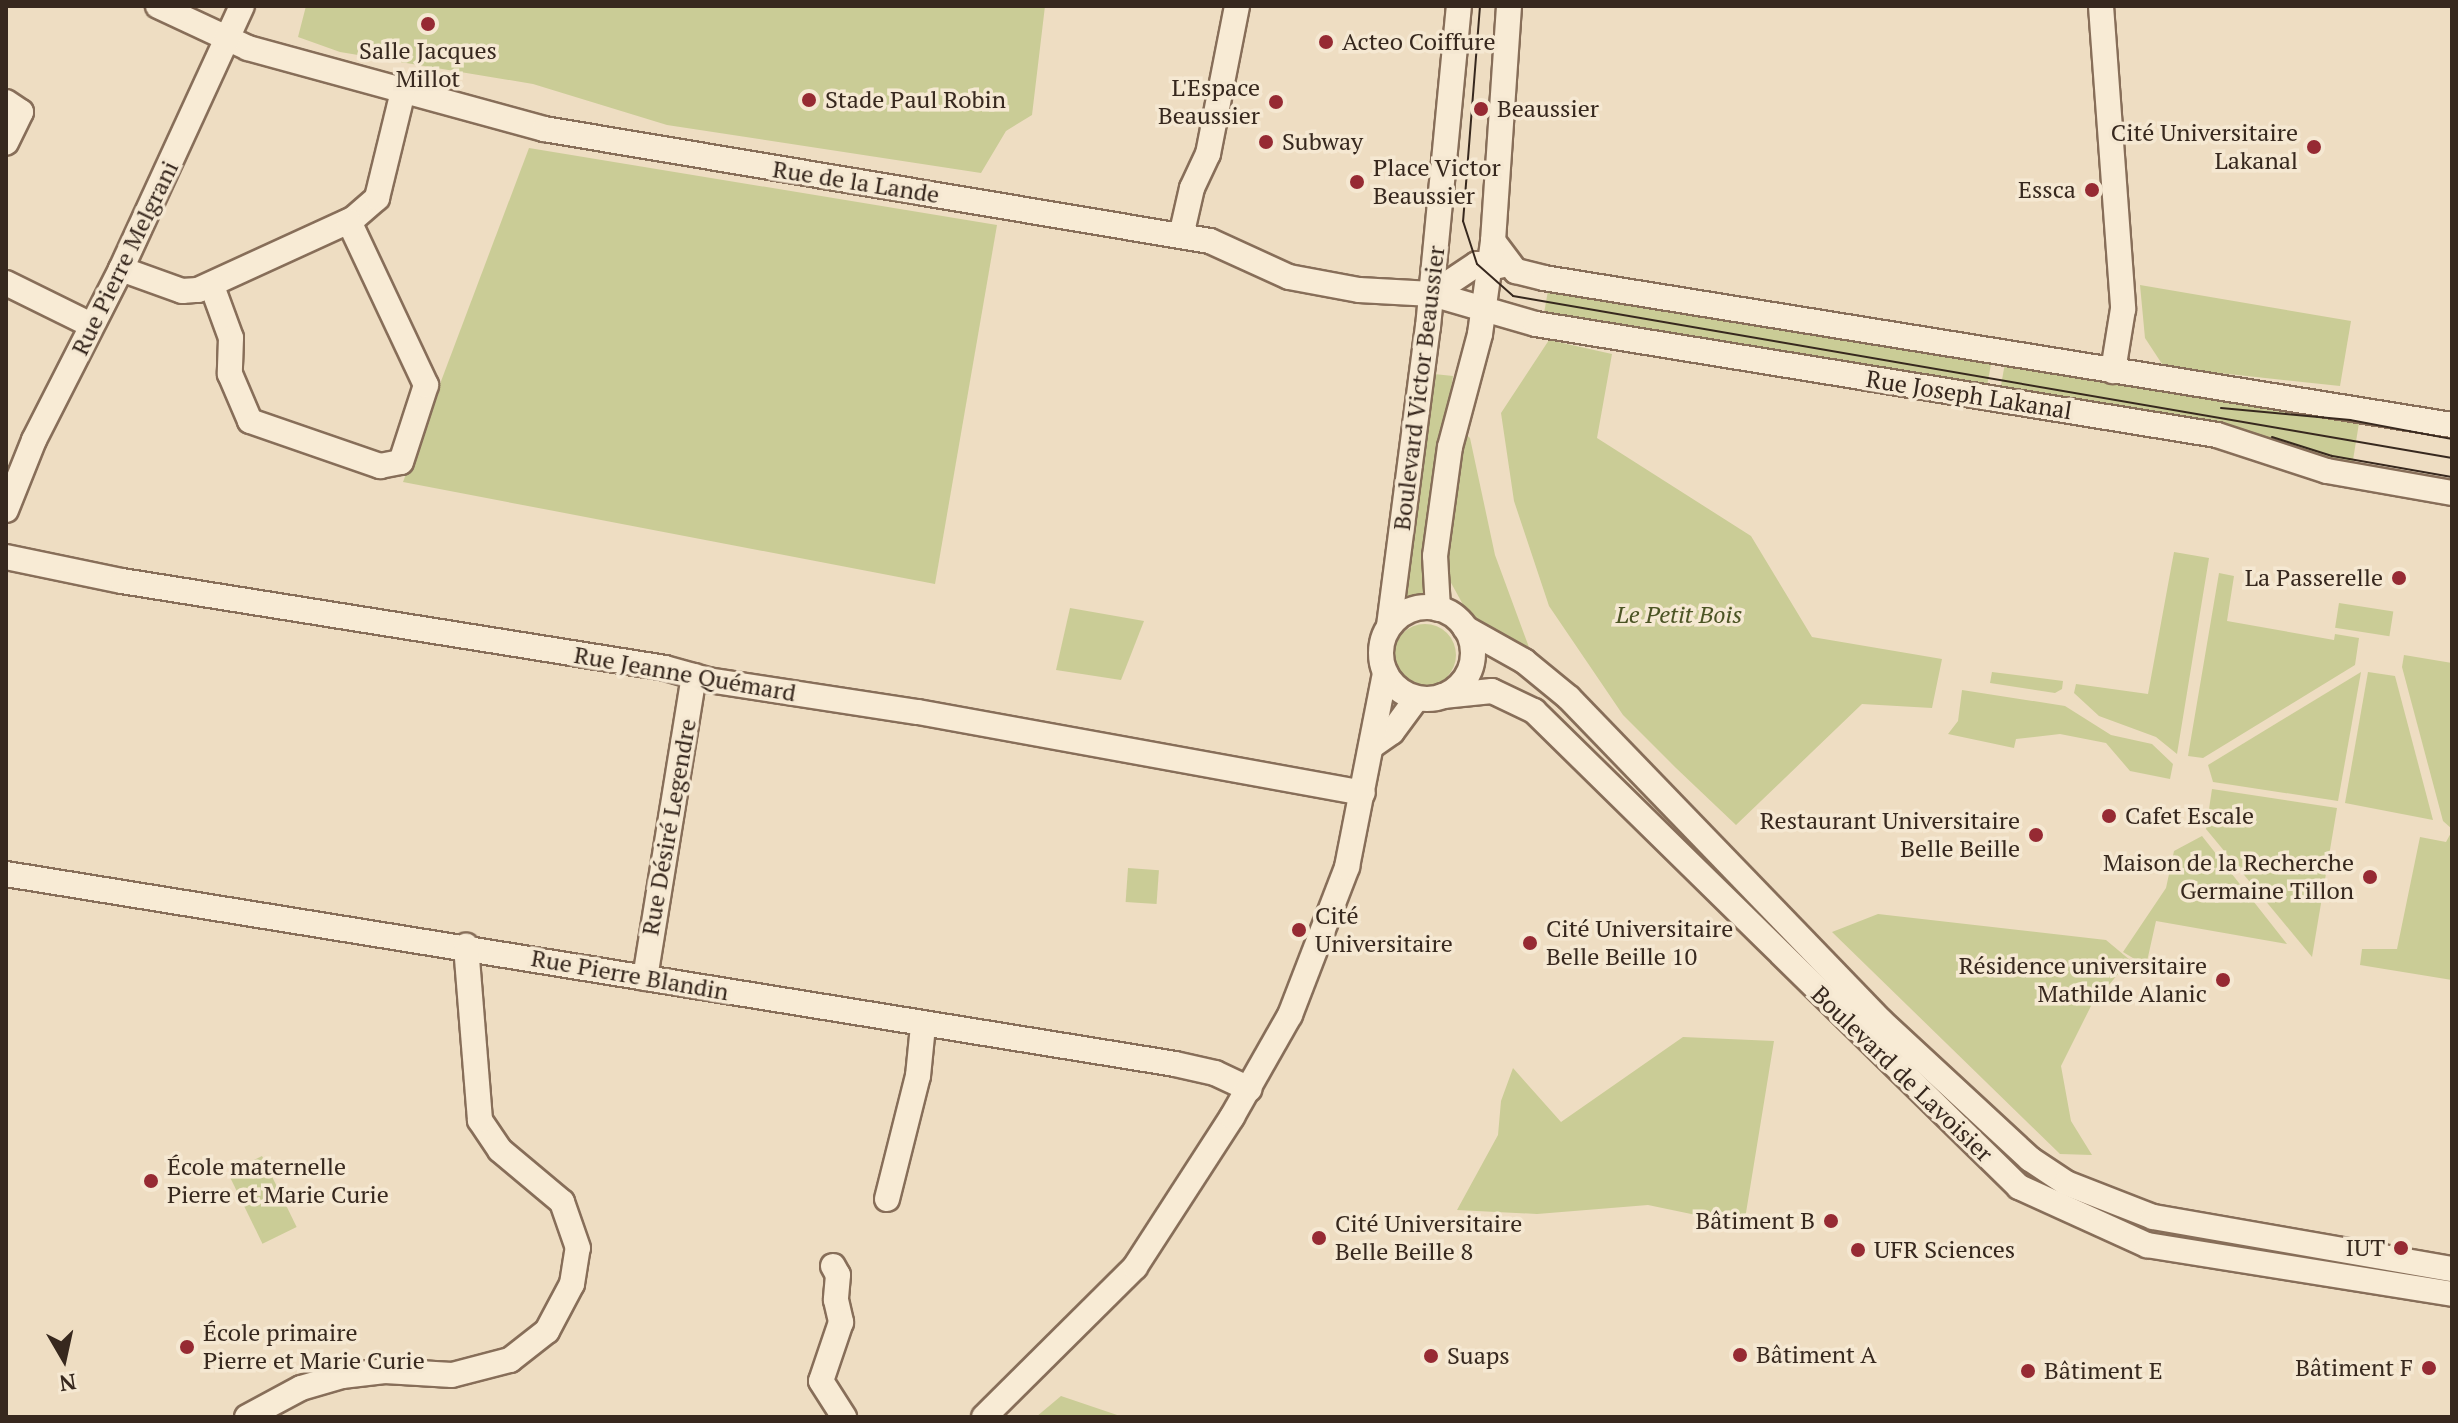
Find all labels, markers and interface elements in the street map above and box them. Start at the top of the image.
marker: Salle Jacques Millot [419,15,437,33]
place label: Acteo Coiffure [1342,28,1496,56]
marker: Acteo Coiffure [1317,33,1335,51]
place label: Salle Jacques Millot [359,37,497,93]
place label: L'Espace Beaussier [1158,74,1260,130]
place label: Stade Paul Robin [825,86,1006,114]
marker: Stade Paul Robin [800,91,818,109]
marker: L'Espace Beaussier [1267,93,1285,111]
place label: Beaussier [1497,95,1599,123]
marker: Beaussier [1472,100,1490,118]
place label: Cité Universitaire Lakanal [2111,119,2298,175]
place label: Subway [1282,128,1363,156]
marker: Subway [1257,133,1275,151]
marker: Cité Universitaire Lakanal [2305,138,2323,156]
place label: Place Victor Beaussier [1373,154,1501,210]
street label: Rue de la Lande [771,155,941,209]
street label: Rue Pierre Melgrani [65,156,185,360]
marker: Place Victor Beaussier [1348,173,1366,191]
place label: Essca [2018,176,2076,204]
marker: Essca [2083,181,2101,199]
street label: Boulevard Victor Beaussier [1387,244,1451,532]
street label: Rue Joseph Lakanal [1864,365,2074,425]
place label: La Passerelle [2245,564,2383,592]
marker: La Passerelle [2390,569,2408,587]
park label: Le Petit Bois [1616,601,1742,629]
street label: Rue Jeanne Quémard [572,640,798,708]
street label: Rue Désiré Legendre [636,716,702,938]
place label: Cafet Escale [2125,802,2254,830]
place label: Restaurant Universitaire Belle Beille [1760,807,2020,863]
marker: Cafet Escale [2100,807,2118,825]
marker: Restaurant Universitaire Belle Beille [2027,826,2045,844]
place label: Maison de la Recherche Germaine Tillon [2103,849,2354,905]
marker: Maison de la Recherche Germaine Tillon [2361,868,2379,886]
place label: Cité Universitaire [1315,902,1453,958]
place label: Cité Universitaire Belle Beille 10 [1546,915,1733,971]
marker: Cité Universitaire [1290,921,1308,939]
marker: Cité Universitaire Belle Beille 10 [1521,934,1539,952]
street label: Rue Pierre Blandin [529,943,731,1007]
place label: Résidence universitaire Mathilde Alanic [1959,952,2207,1008]
marker: Résidence universitaire Mathilde Alanic [2214,971,2232,989]
street label: Boulevard de Lavoisier [1805,980,1999,1168]
place label: École maternelle Pierre et Marie Curie [167,1153,389,1209]
marker: École maternelle Pierre et Marie Curie [142,1172,160,1190]
place label: Bâtiment B [1695,1207,1815,1235]
place label: Cité Universitaire Belle Beille 8 [1335,1210,1522,1266]
marker: Bâtiment B [1822,1212,1840,1230]
marker: Cité Universitaire Belle Beille 8 [1310,1229,1328,1247]
place label: IUT [2346,1234,2385,1262]
place label: UFR Sciences [1874,1236,2015,1264]
marker: IUT [2392,1239,2410,1257]
marker: UFR Sciences [1849,1241,1867,1259]
north arrow [24,1319,104,1399]
place label: École primaire Pierre et Marie Curie [203,1319,425,1375]
marker: École primaire Pierre et Marie Curie [178,1338,196,1356]
place label: Bâtiment A [1756,1341,1877,1369]
place label: Suaps [1447,1342,1510,1370]
marker: Bâtiment A [1731,1346,1749,1364]
marker: Suaps [1422,1347,1440,1365]
place label: Bâtiment F [2295,1354,2413,1382]
place label: Bâtiment E [2044,1357,2163,1385]
marker: Bâtiment F [2420,1359,2438,1377]
marker: Bâtiment E [2019,1362,2037,1380]
text: N [57,1368,78,1399]

